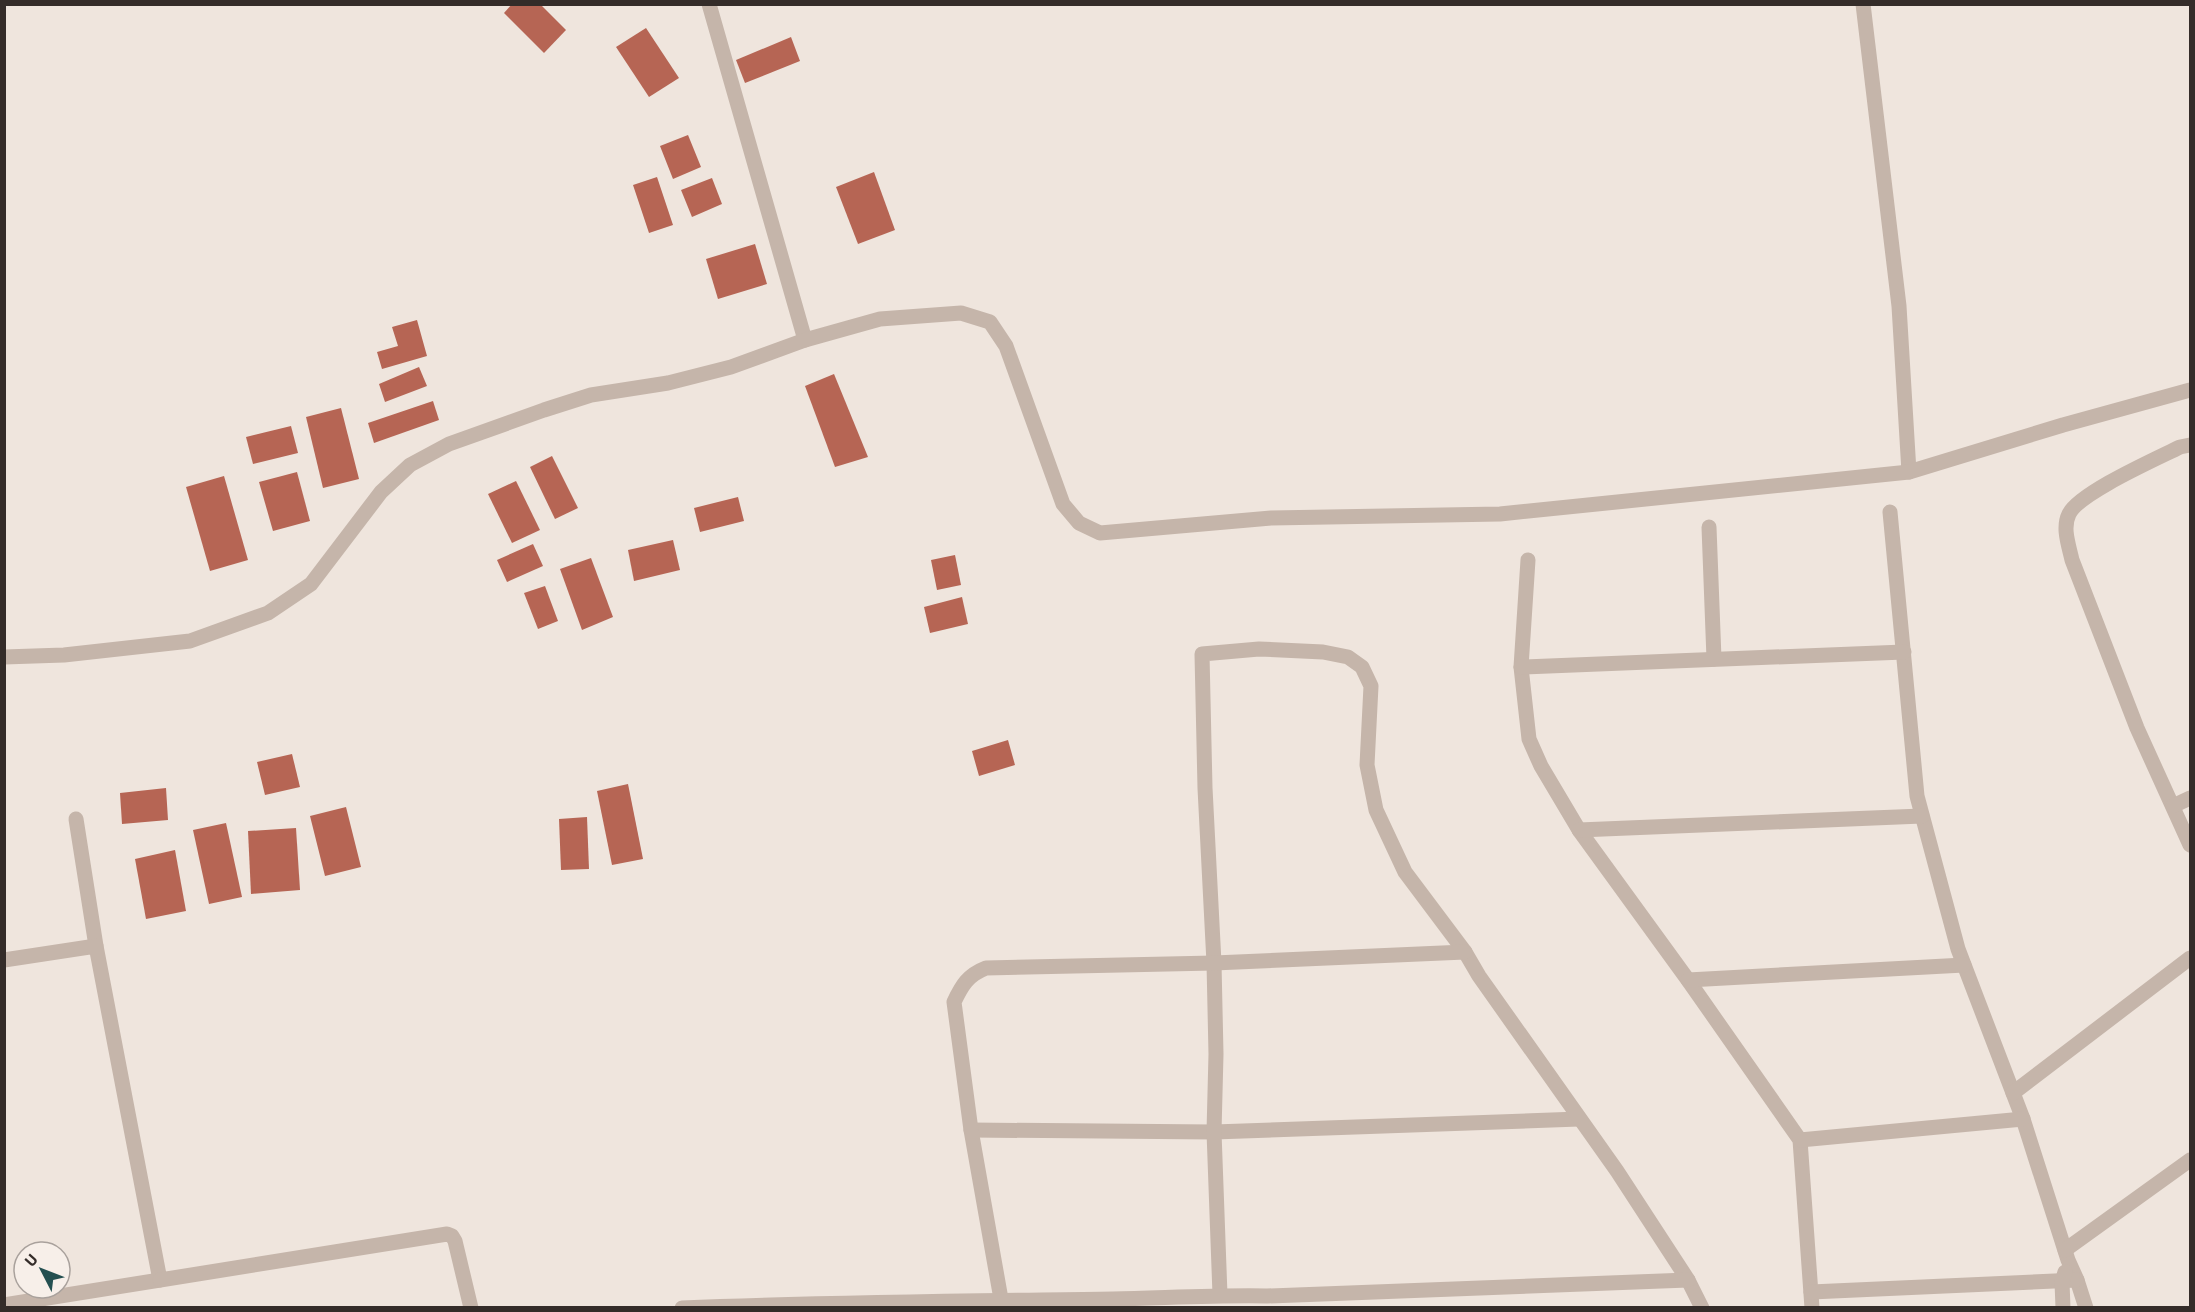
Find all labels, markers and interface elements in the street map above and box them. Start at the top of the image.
north arrow [12,1240,72,1300]
text: U [18,1248,43,1272]

